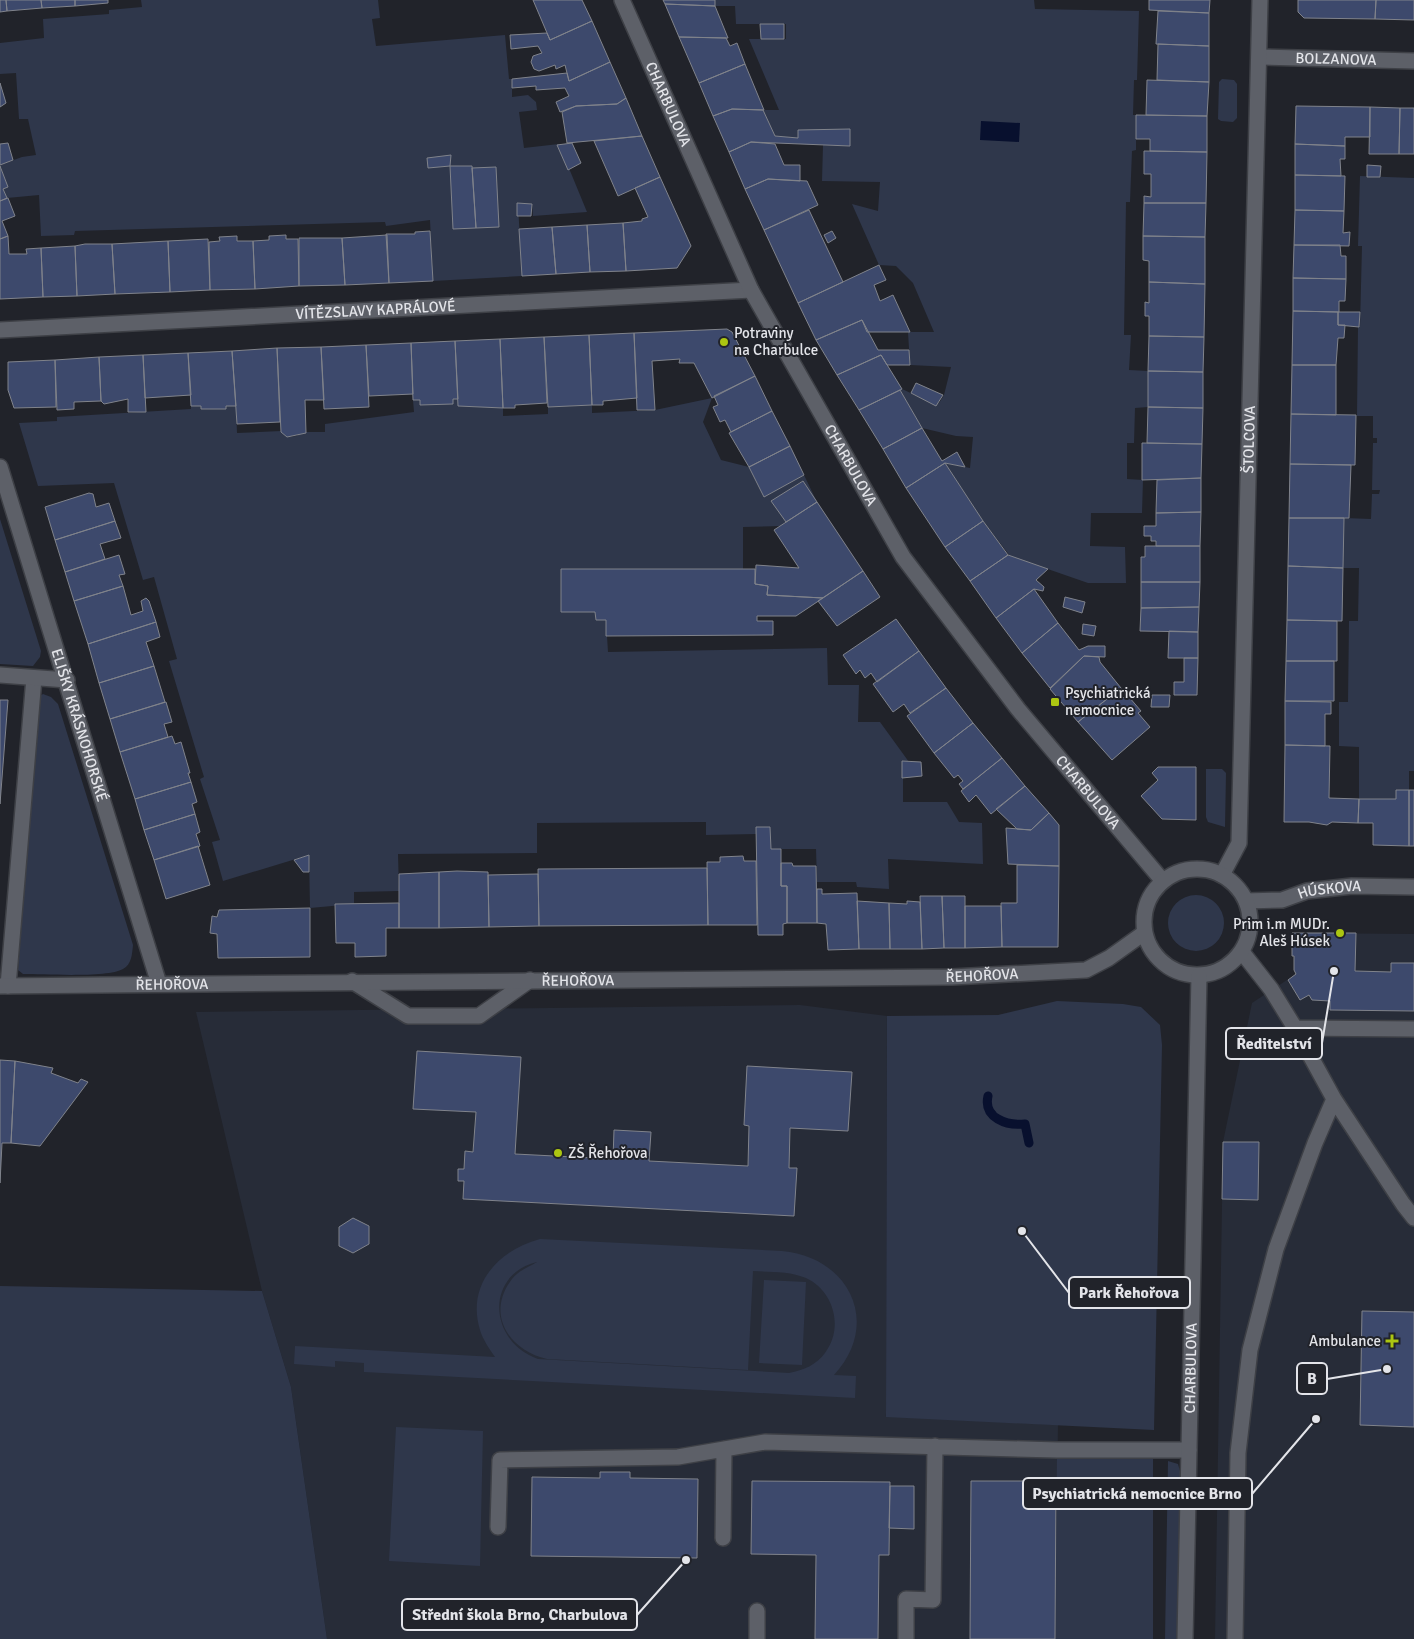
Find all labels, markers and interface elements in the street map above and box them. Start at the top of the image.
street label: BOLZANOVA [1295,49,1377,69]
street label: CHARBULOVA [642,59,695,149]
street label: VÍTĚZSLAVY KAPRÁLOVÉ [295,296,456,323]
place label: Potraviny na Charbulce [734,324,818,359]
marker: Potraviny na Charbulce [718,336,730,348]
street label: ŠTOLCOVA [1238,405,1259,474]
street label: CHARBULOVA [820,421,881,509]
street label: ELIŠKY KRÁSNOHORSKÉ [47,646,112,804]
place label: Psychiatrická nemocnice [1065,684,1151,719]
marker: Psychiatrická nemocnice [1049,696,1061,708]
street label: CHARBULOVA [1052,752,1124,833]
street label: HÚSKOVA [1295,877,1361,903]
place label: Prim i.m MUDr. Aleš Húsek [1233,915,1330,950]
marker: Prim i.m MUDr. Aleš Húsek [1334,927,1346,939]
street label: ŘEHOŘOVA [945,965,1019,986]
street label: ŘEHOŘOVA [541,970,615,990]
street label: ŘEHOŘOVA [135,974,209,994]
callout: Ředitelství [1226,1028,1322,1059]
text: Ředitelství [1236,1034,1312,1054]
place label: ZŠ Řehořova [568,1143,648,1162]
marker: ZŠ Řehořova [552,1147,564,1159]
callout: Park Řehořova [1069,1277,1190,1308]
text: Park Řehořova [1079,1283,1179,1303]
street label: CHARBULOVA [1181,1323,1201,1414]
place label: Ambulance [1309,1332,1381,1350]
marker: Ambulance [1385,1334,1399,1348]
callout: B [1297,1363,1327,1394]
text: B [1307,1369,1317,1389]
callout: Psychiatrická nemocnice Brno [1023,1478,1252,1509]
text: Psychiatrická nemocnice Brno [1032,1484,1242,1504]
callout: Střední škola Brno, Charbulova [402,1599,637,1630]
text: Střední škola Brno, Charbulova [412,1605,628,1625]

